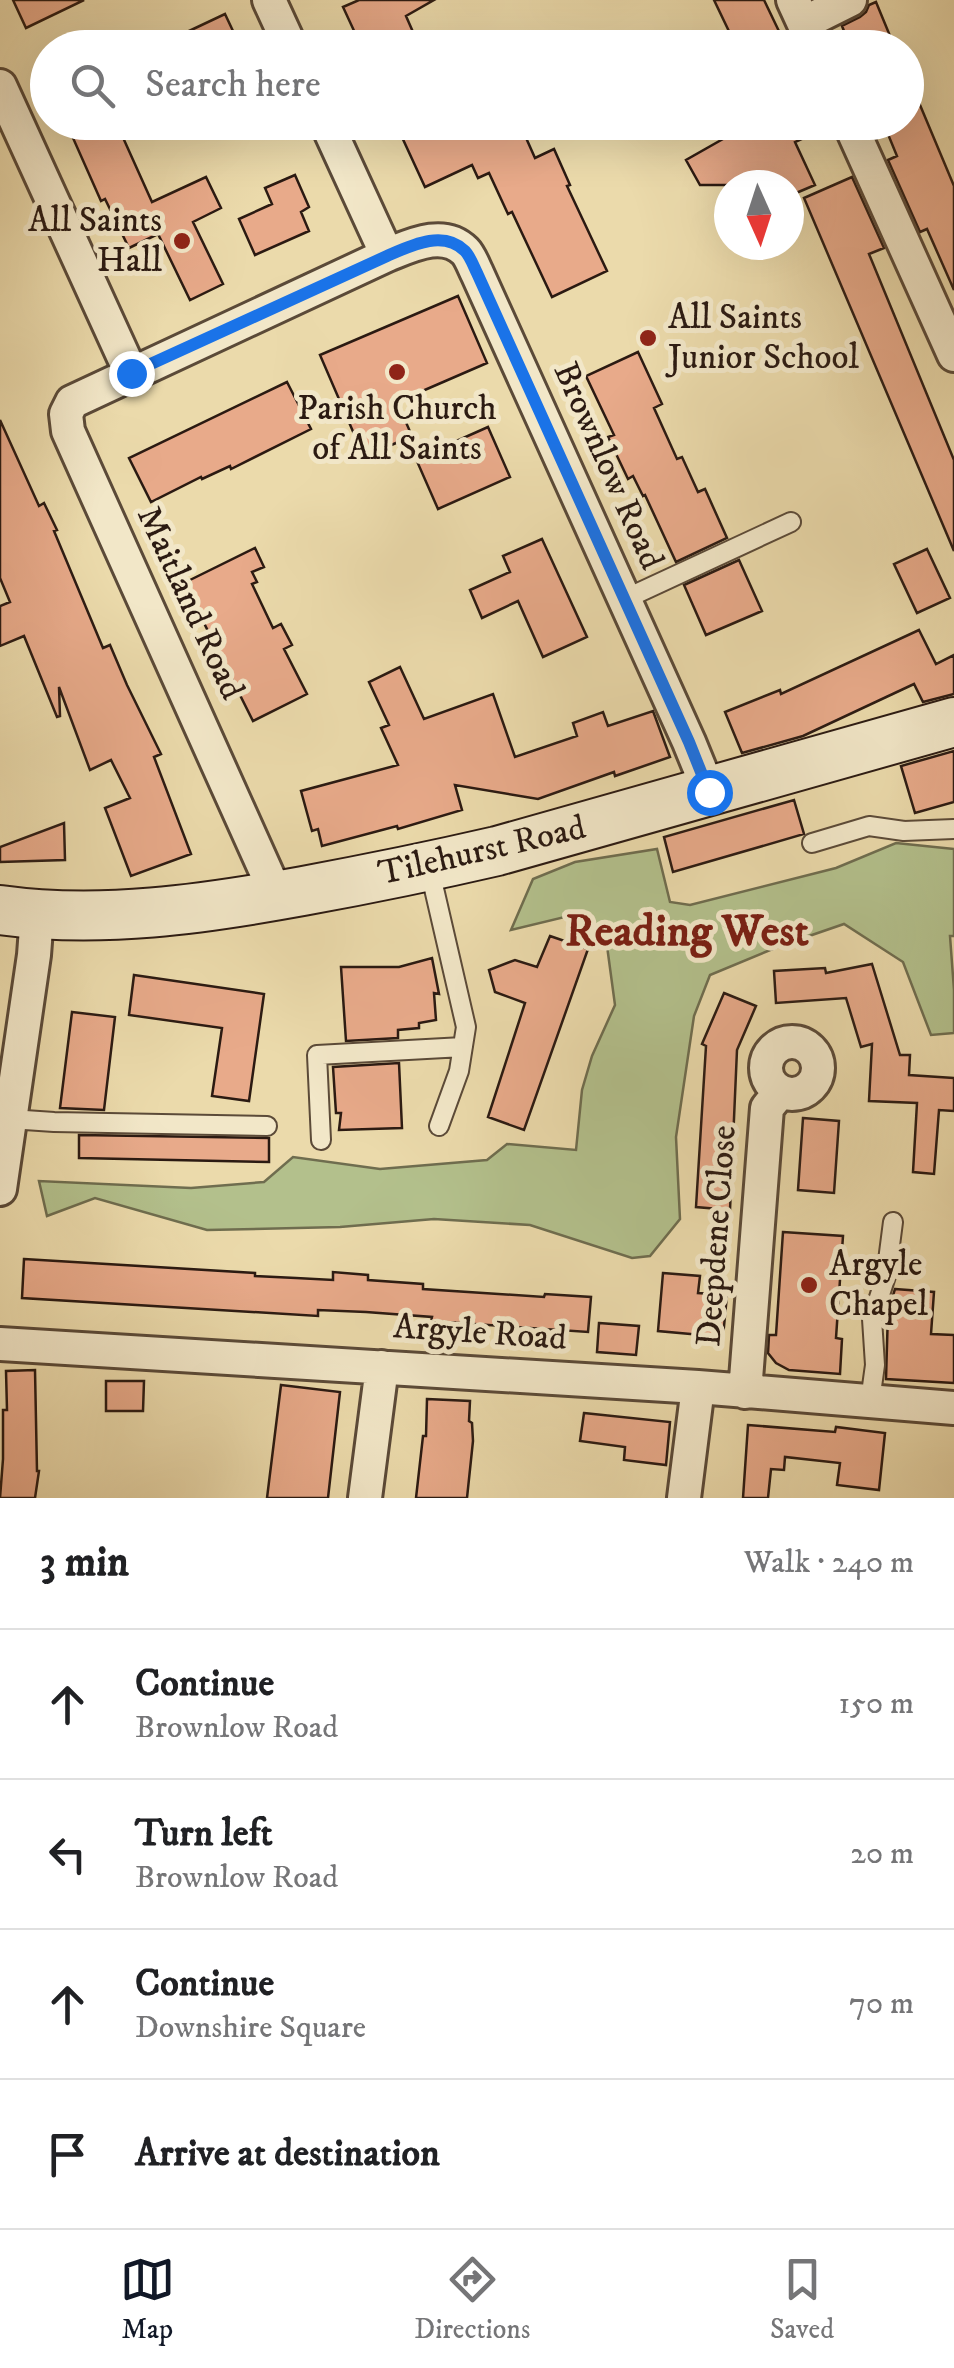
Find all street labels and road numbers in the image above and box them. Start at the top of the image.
street label: Brownlow Road [543,355,674,577]
street label: Maitland Road [126,499,254,707]
street label: Tilehurst Road [374,806,590,896]
street label: Deepdene Close [687,1124,747,1348]
street label: Argyle Road [392,1305,569,1361]

